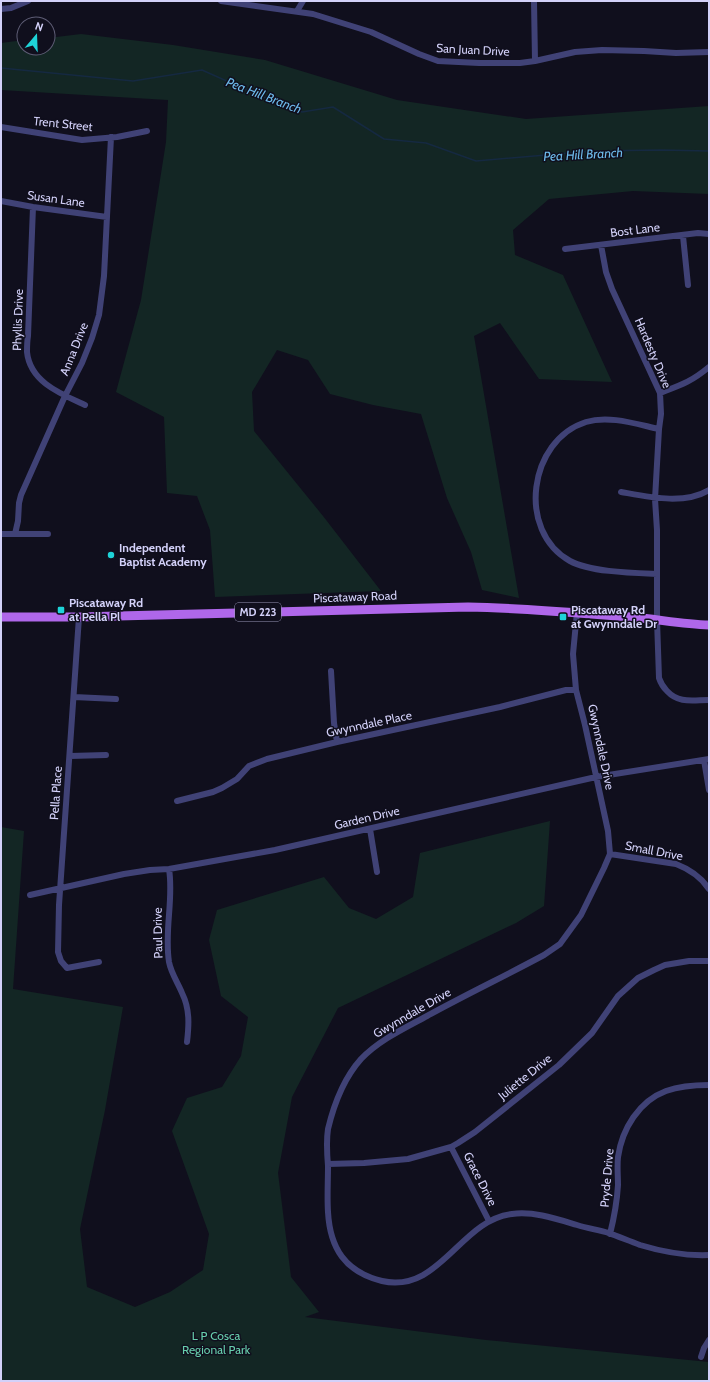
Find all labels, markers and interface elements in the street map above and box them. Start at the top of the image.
north arrow [16,16,56,56]
text: N [33,19,45,34]
street label: San Juan Drive [436,40,510,59]
water label: Pea Hill Branch [224,73,304,117]
street label: Trent Street [33,113,93,134]
water label: Pea Hill Branch [543,144,623,164]
street label: Susan Lane [26,187,86,210]
street label: Bost Lane [609,219,661,240]
street label: Phyllis Drive [9,289,26,351]
street label: Hardesty Drive [632,315,675,390]
street label: Anna Drive [56,320,91,378]
place label: Independent Baptist Academy [119,540,207,569]
marker: Independent Baptist Academy [106,550,116,560]
street label: Piscataway Road [313,588,397,605]
place label: Piscataway Rd at Pella Pl [69,595,143,624]
place label: Piscataway Rd at Gwynndale Dr [571,602,657,631]
road number: MD 223 [235,603,281,621]
marker: Piscataway Rd at Pella Pl [56,605,66,615]
marker: Piscataway Rd at Gwynndale Dr [558,612,568,622]
street label: Gwynndale Drive [585,703,618,791]
street label: Gwynndale Place [325,707,413,740]
street label: Pella Place [46,766,65,820]
street label: Garden Drive [333,803,401,832]
street label: Small Drive [624,838,684,863]
street label: Paul Drive [150,907,165,959]
street label: Gwynndale Drive [370,984,453,1041]
street label: Juliette Drive [494,1050,554,1103]
street label: Pryde Drive [596,1148,617,1208]
street label: Grace Drive [460,1149,500,1208]
park label: L P Cosca Regional Park [182,1328,251,1357]

